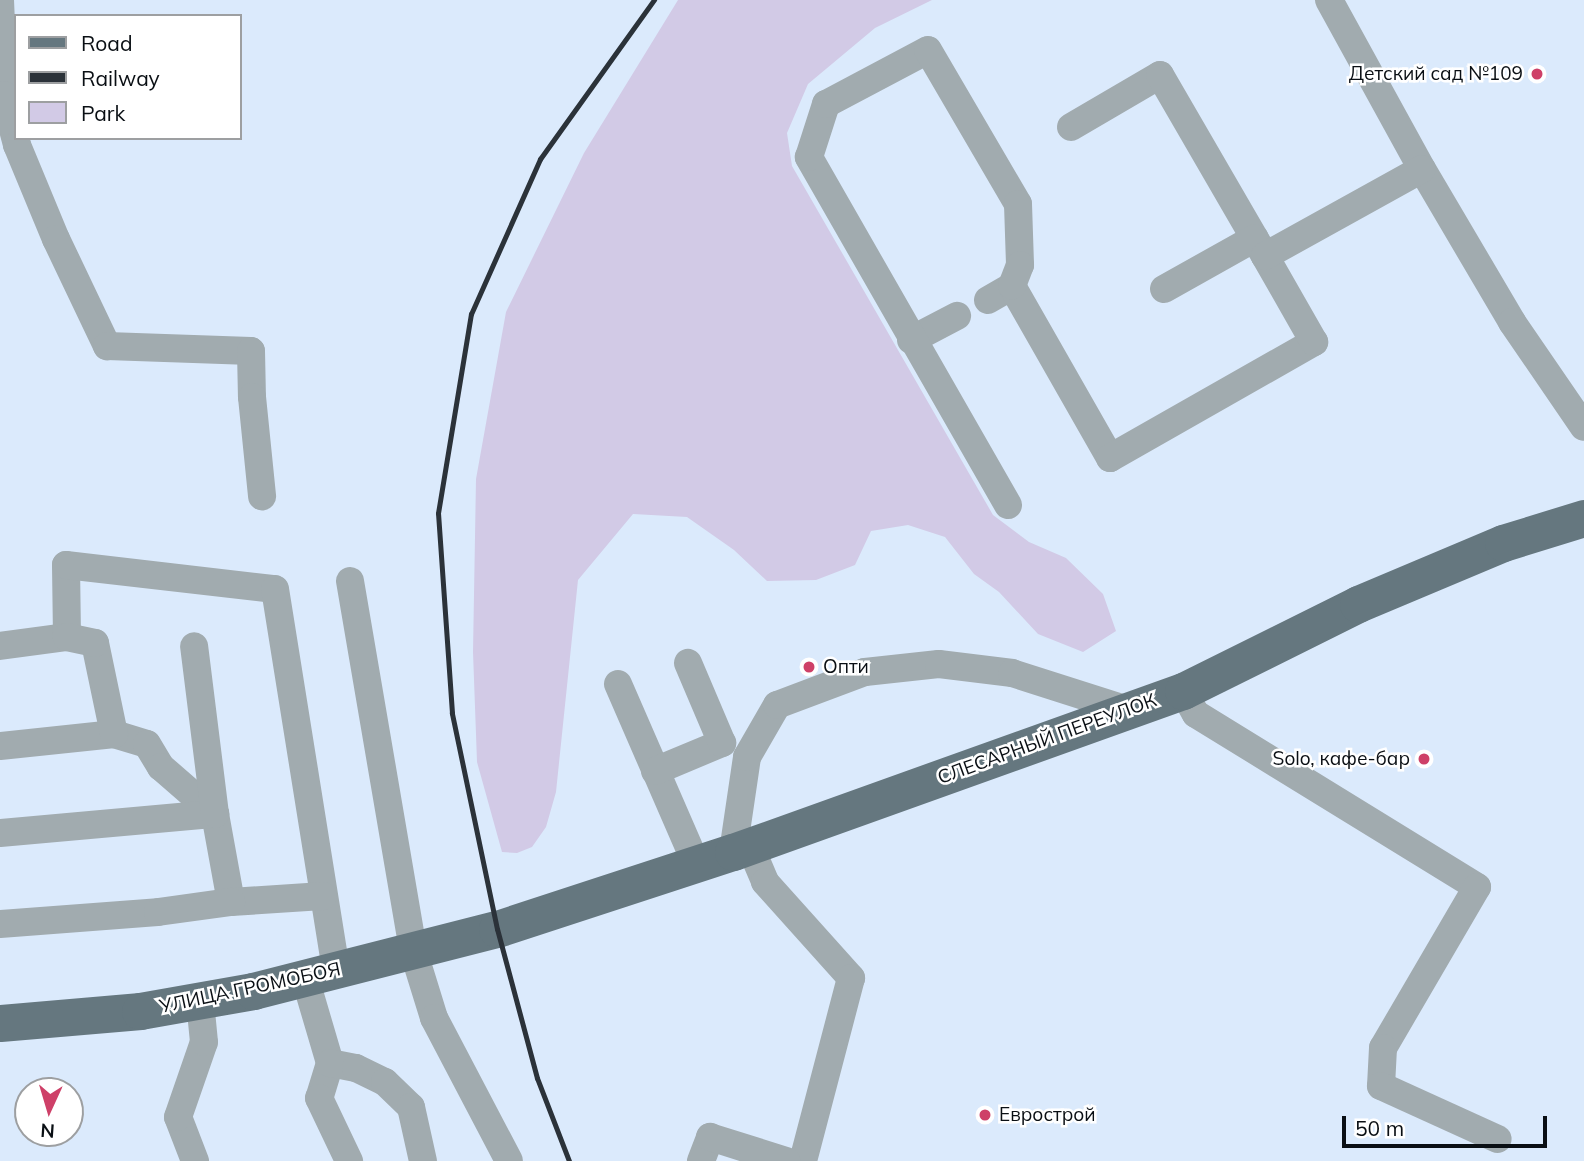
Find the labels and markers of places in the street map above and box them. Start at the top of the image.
place label: Детский сад №109 [1349,63,1523,85]
marker: Детский сад №109 [1529,66,1545,82]
place label: Опти [823,656,869,678]
marker: Опти [801,659,817,675]
place label: Solo, кафе-бар [1273,748,1410,770]
marker: Solo, кафе-бар [1416,751,1432,767]
place label: Еврострой [999,1104,1096,1126]
marker: Еврострой [977,1107,993,1123]

